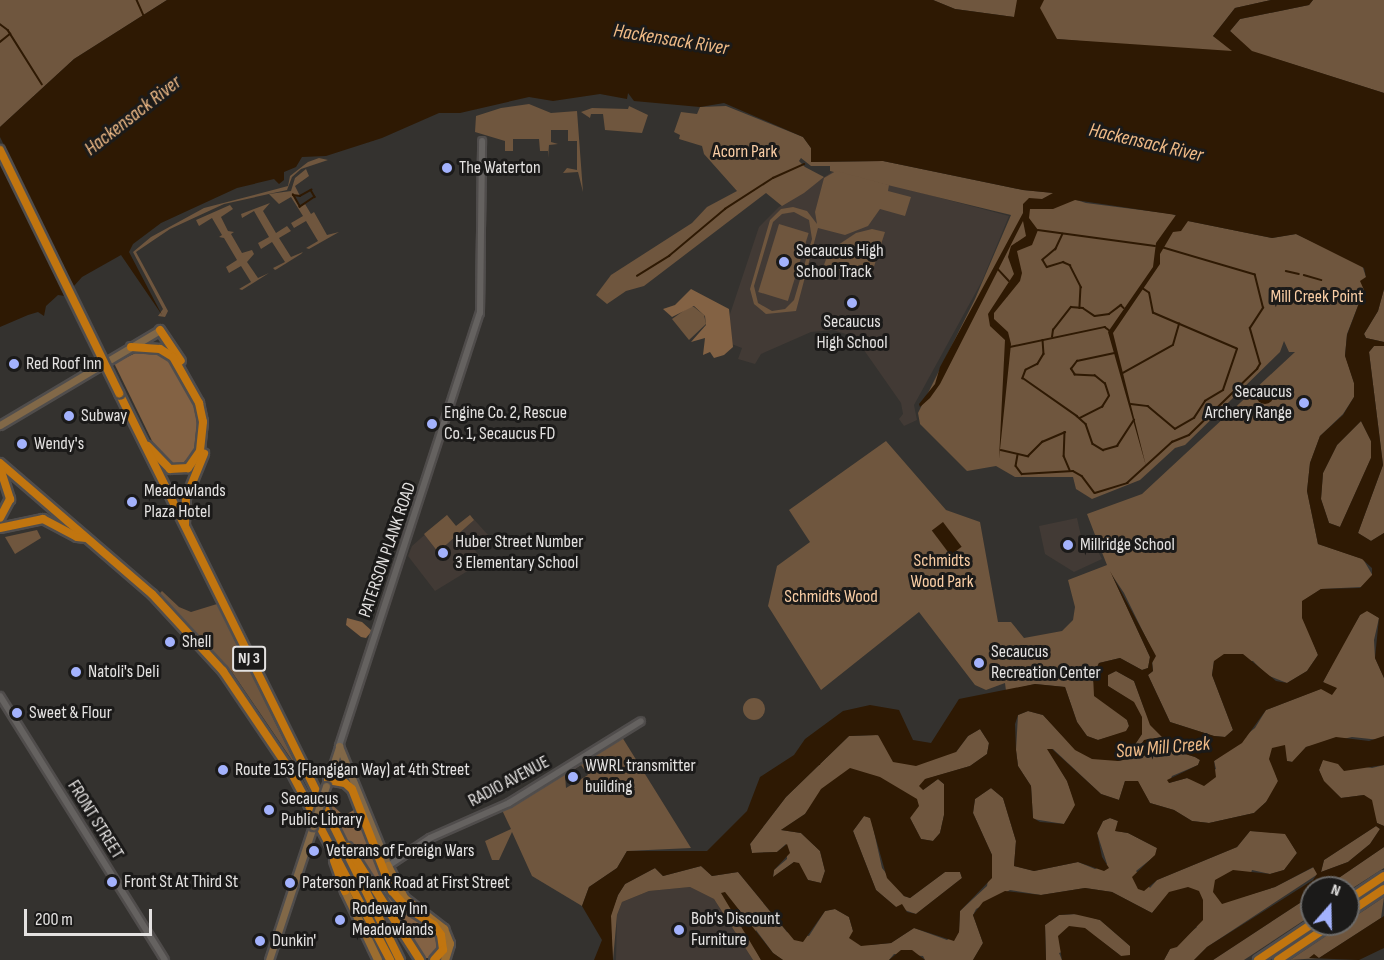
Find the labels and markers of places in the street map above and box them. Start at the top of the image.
place label: The Waterton [459,157,541,179]
marker: The Waterton [440,161,454,175]
place label: Secaucus High School Track [796,241,884,284]
marker: Secaucus High School Track [777,255,791,269]
marker: Secaucus High School [845,296,859,310]
place label: Secaucus High School [816,312,888,354]
place label: Red Roof Inn [26,353,102,375]
marker: Red Roof Inn [7,357,21,371]
place label: Secaucus Archery Range [1205,382,1292,424]
marker: Secaucus Archery Range [1297,396,1311,410]
place label: Engine Co. 2, Rescue Co. 1, Secaucus FD [444,403,567,446]
place label: Subway [81,405,127,427]
marker: Subway [62,409,76,423]
marker: Engine Co. 2, Rescue Co. 1, Secaucus FD [425,417,439,431]
place label: Wendy's [34,433,84,455]
marker: Wendy's [15,437,29,451]
place label: Meadowlands Plaza Hotel [144,481,226,524]
marker: Meadowlands Plaza Hotel [125,495,139,509]
place label: Huber Street Number 3 Elementary School [455,532,583,574]
place label: Millridge School [1080,534,1175,556]
marker: Millridge School [1061,538,1075,552]
marker: Huber Street Number 3 Elementary School [436,546,450,560]
place label: Shell [182,631,211,653]
marker: Shell [163,635,177,649]
place label: Secaucus Recreation Center [991,642,1101,684]
marker: Secaucus Recreation Center [972,656,986,670]
place label: Natoli's Deli [88,661,159,683]
marker: Natoli's Deli [69,665,83,679]
place label: Sweet & Flour [29,702,112,724]
marker: Sweet & Flour [10,706,24,720]
place label: WWRL transmitter building [585,756,696,798]
place label: Route 153 (Flangigan Way) at 4th Street [235,759,470,781]
marker: Route 153 (Flangigan Way) at 4th Street [216,763,230,777]
marker: WWRL transmitter building [566,770,580,784]
place label: Secaucus Public Library [281,789,362,832]
marker: Secaucus Public Library [262,803,276,817]
place label: Veterans of Foreign Wars [326,840,474,862]
marker: Veterans of Foreign Wars [307,844,321,858]
place label: Front St At Third St [124,871,238,893]
place label: Paterson Plank Road at First Street [302,872,510,894]
marker: Front St At Third St [105,875,119,889]
marker: Paterson Plank Road at First Street [283,876,297,890]
place label: Rodeway Inn Meadowlands [352,899,434,942]
place label: Bob's Discount Furniture [691,909,780,952]
marker: Rodeway Inn Meadowlands [333,913,347,927]
marker: Bob's Discount Furniture [672,923,686,937]
place label: Dunkin' [272,930,316,952]
marker: Dunkin' [253,934,267,948]

